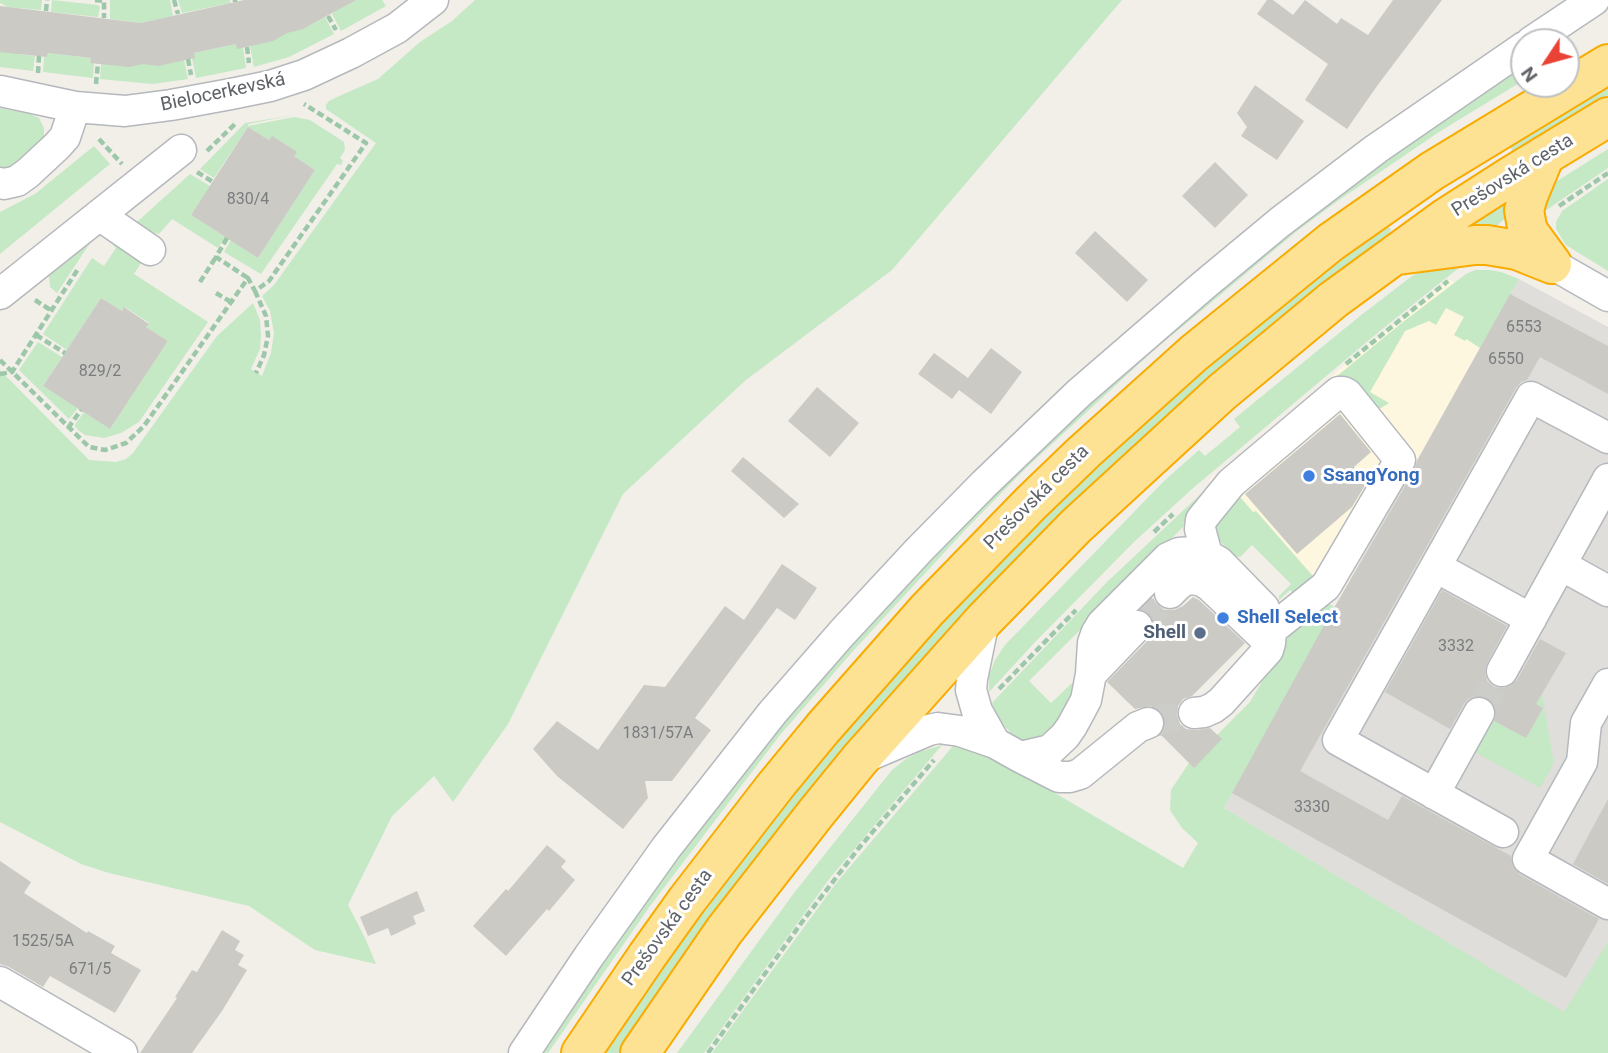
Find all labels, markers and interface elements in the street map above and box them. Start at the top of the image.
north arrow [1510,28,1580,98]
text: N [1516,62,1542,87]
street label: Bielocerkevská [159,69,287,117]
street label: Prešovská cesta [1448,130,1578,222]
house number: 830/4 [227,190,269,210]
house number: 6553 [1506,318,1542,338]
house number: 6550 [1488,350,1524,370]
house number: 829/2 [79,362,121,382]
street label: Prešovská cesta [980,441,1094,555]
place label: SsangYong [1323,465,1420,487]
marker: SsangYong [1301,468,1317,484]
place label: Shell Select [1237,607,1338,629]
marker: Shell Select [1215,610,1231,626]
place label: Shell [1143,622,1186,644]
marker: Shell [1192,625,1208,641]
house number: 3332 [1438,637,1474,657]
house number: 1831/57A [623,724,693,744]
house number: 3330 [1294,798,1330,818]
street label: Prešovská cesta [618,865,718,991]
house number: 1525/5A [12,932,74,952]
house number: 671/5 [69,960,111,980]

